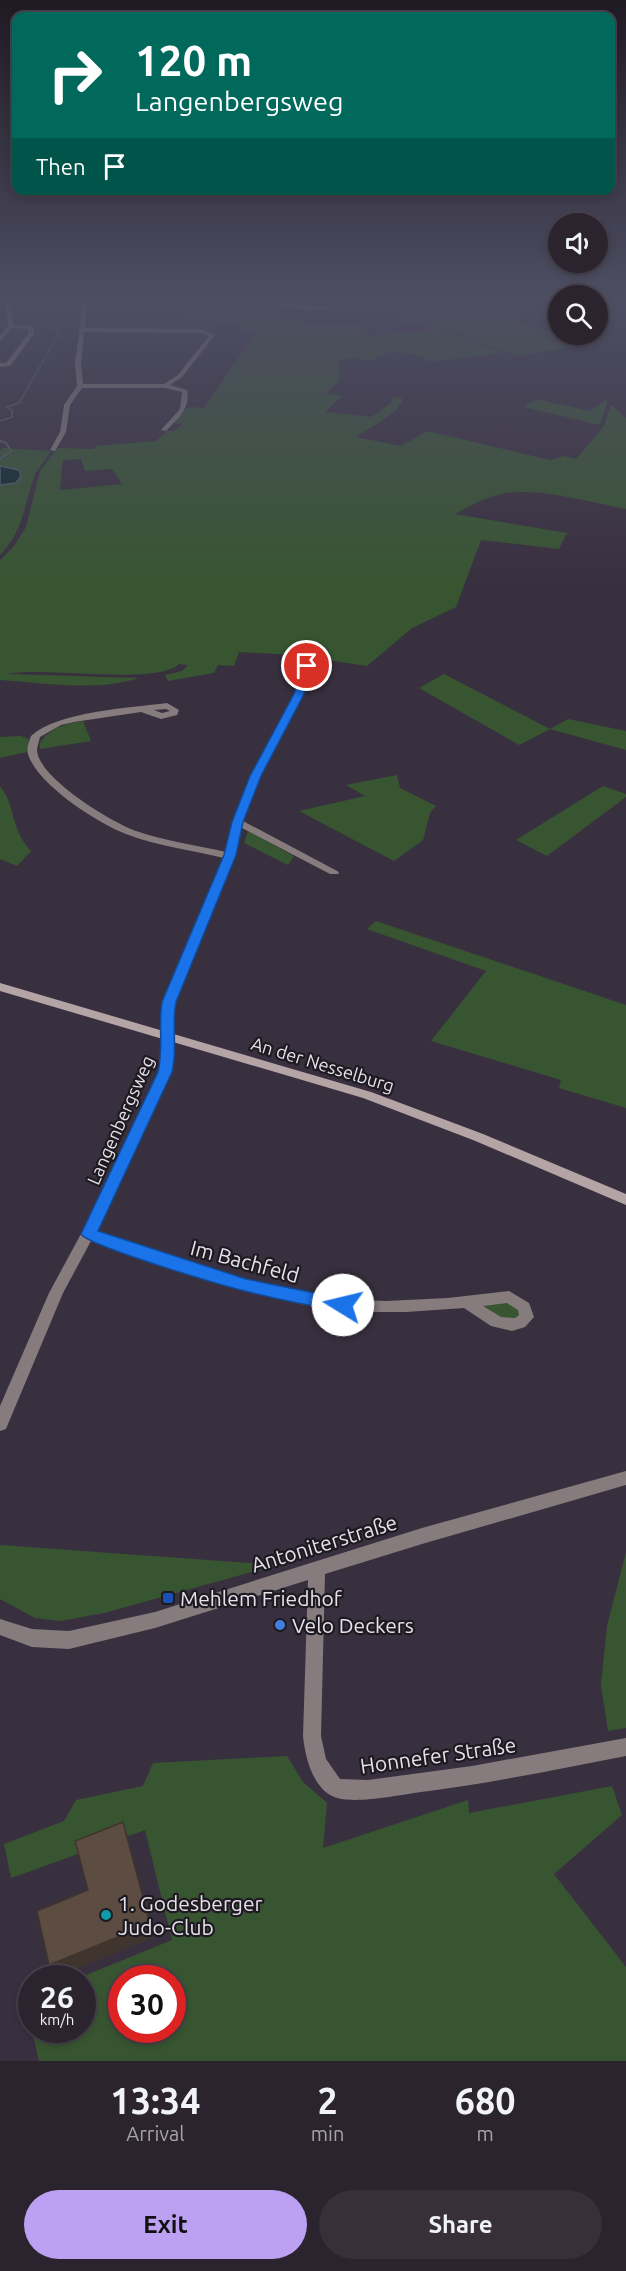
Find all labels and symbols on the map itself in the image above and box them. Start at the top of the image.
pin [281,640,332,691]
street label: An der Nesselburg [249,1033,397,1095]
street label: Langenbergsweg [83,1052,157,1188]
street label: Im Bachfeld [188,1235,302,1287]
position arrow [311,1273,375,1337]
street label: Antoniterstraße [248,1509,400,1577]
place label: Mehlem Friedhof [180,1586,343,1610]
marker: Mehlem Friedhof [161,1591,175,1605]
place label: Velo Deckers [292,1613,414,1637]
marker: Velo Deckers [273,1618,287,1632]
street label: Honnefer Straße [359,1732,517,1778]
place label: 1. Godesberger Judo-Club [118,1891,262,1939]
marker: 1. Godesberger Judo-Club [99,1908,113,1922]
speed limit sign: 30 [108,1965,186,2043]

